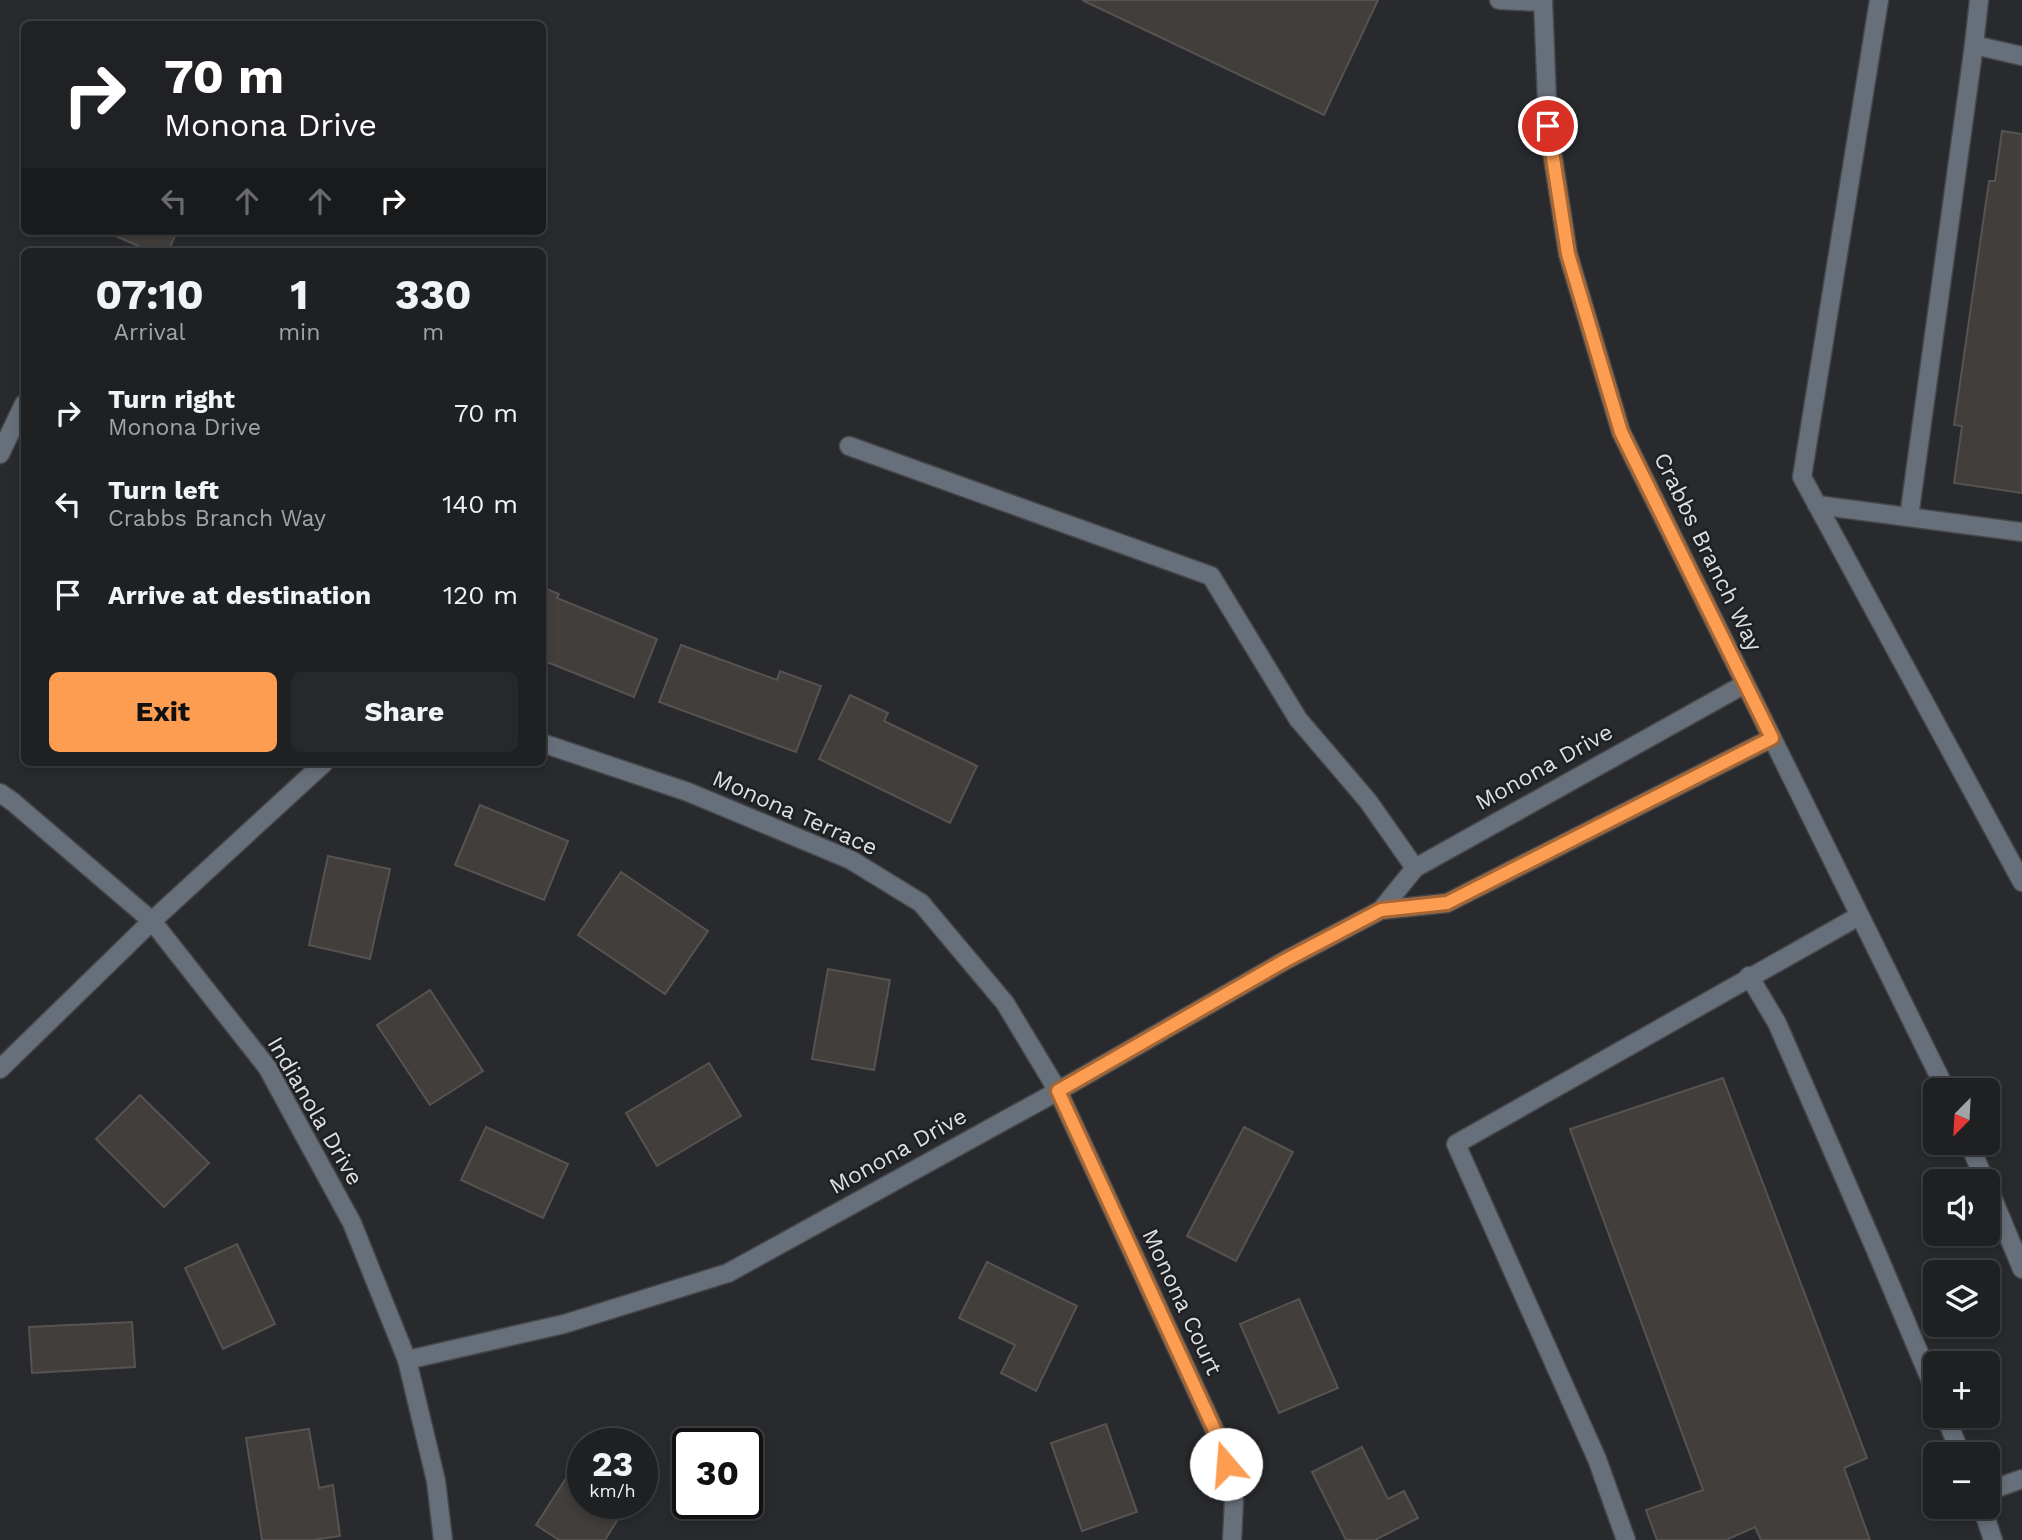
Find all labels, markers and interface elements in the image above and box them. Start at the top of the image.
text: 70 m [164,47,284,105]
icon: right [49,49,140,140]
pin [1518,96,1578,156]
text: Monona Drive [164,106,377,144]
icon: arrive [1529,107,1567,145]
icon: left [155,182,193,220]
icon: ahead [228,182,266,220]
icon: ahead [301,182,339,220]
icon: right [374,182,412,220]
text: 07:10 [95,270,204,319]
text: 1 [290,270,308,319]
text: 330 [395,270,472,319]
text: Arrival [114,319,186,346]
text: min [278,319,320,346]
text: m [422,319,444,346]
text: Turn right [108,384,235,414]
icon: right [49,394,87,432]
text: 70 m [454,398,518,428]
text: Monona Drive [108,414,261,441]
street label: Crabbs Branch Way [1648,448,1768,656]
text: Turn left [108,475,219,505]
icon: left [49,485,87,523]
text: 140 m [442,489,518,519]
text: Crabbs Branch Way [108,505,326,532]
icon: arrive [49,576,87,614]
text: Arrive at destination [108,580,371,610]
text: 120 m [443,580,518,610]
button: Exit [49,672,277,752]
button: Share [291,672,518,752]
street label: Monona Drive [1471,718,1617,816]
street label: Monona Terrace [708,765,882,861]
street label: Indianola Drive [262,1032,368,1190]
north arrow [1923,1078,2000,1155]
map controls [1923,1078,2000,1519]
street label: Monona Drive [825,1102,971,1200]
button: sound [1923,1169,2000,1246]
street label: Monona Court [1136,1225,1228,1380]
button: layers [1923,1260,2000,1337]
button: + [1923,1351,2000,1428]
position arrow [1189,1427,1263,1501]
speed limit sign: 30 [672,1428,763,1519]
button: − [1923,1442,2000,1519]
text: 23 [592,1443,633,1485]
text: km/h [589,1480,636,1501]

